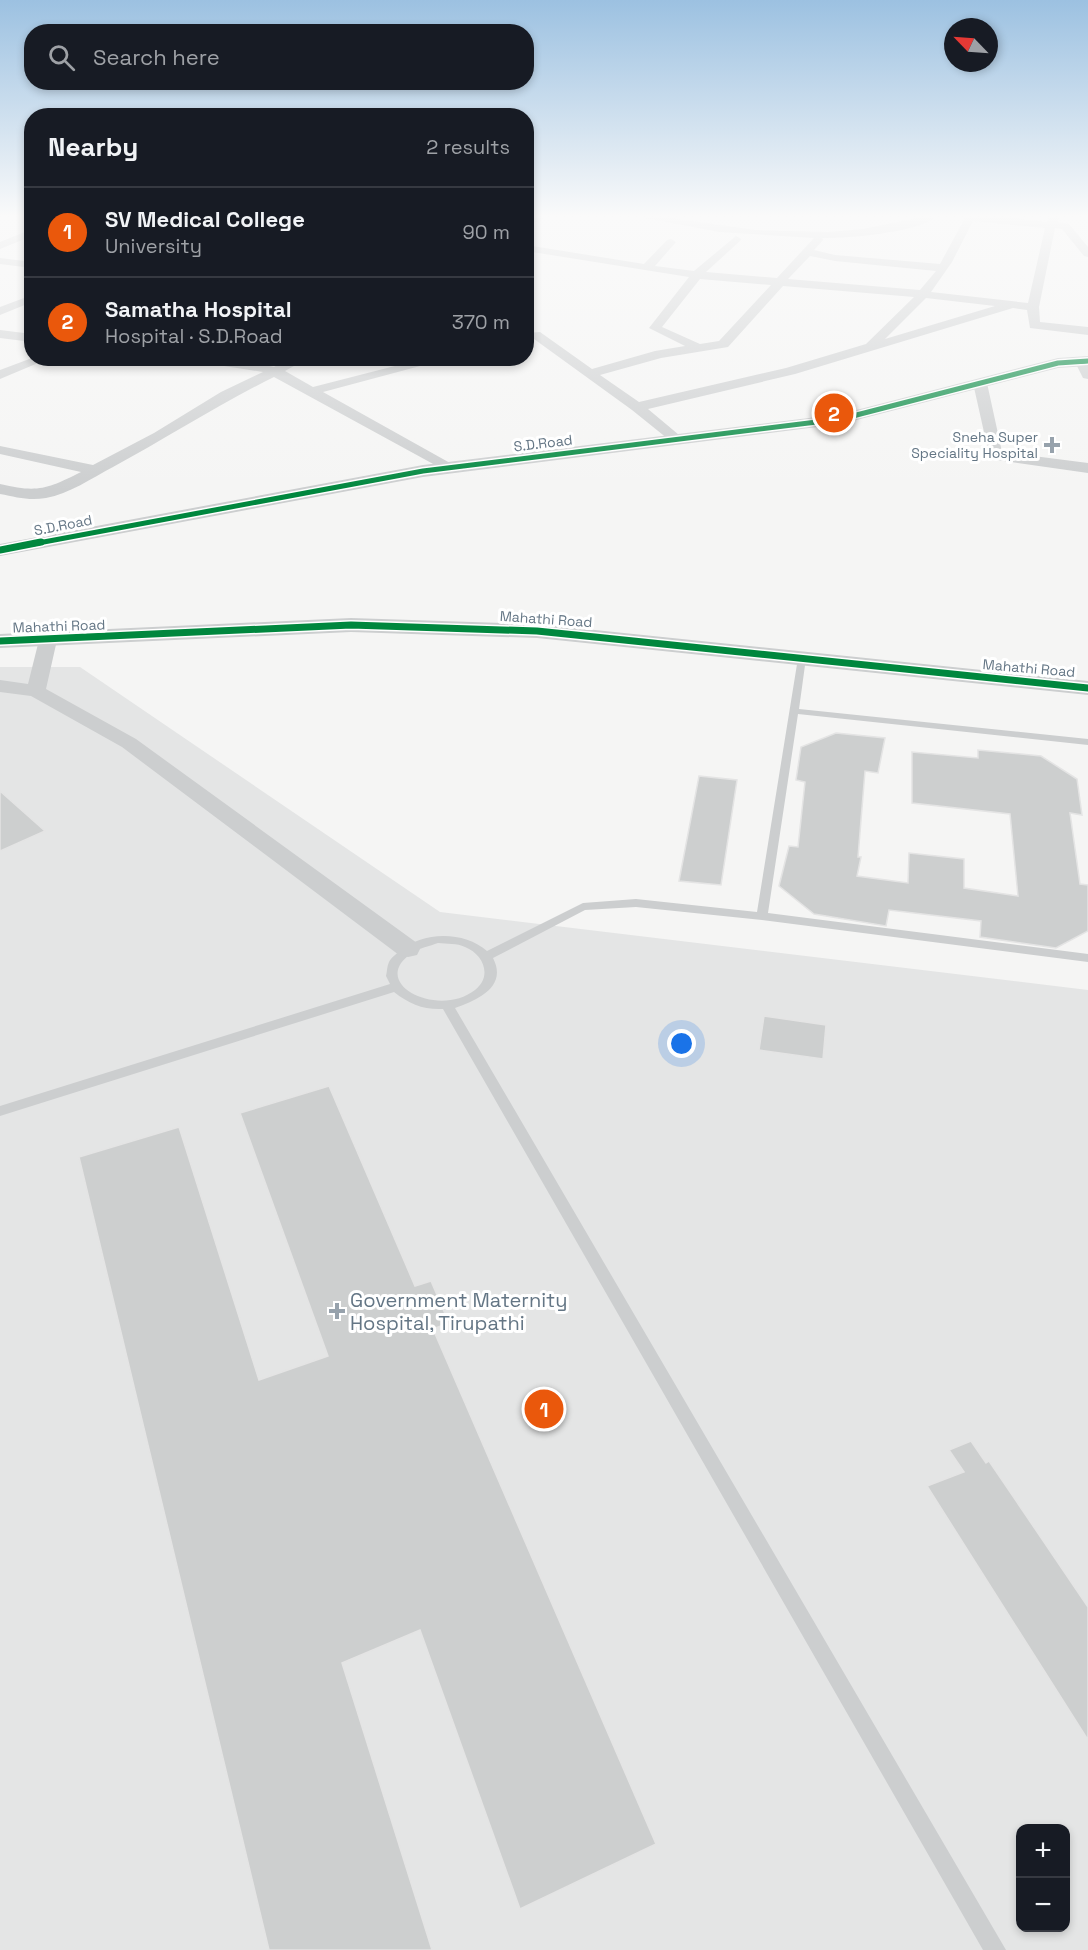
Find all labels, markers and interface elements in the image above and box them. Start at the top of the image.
north arrow [944,18,998,72]
search box [24,24,534,90]
icon: search [45,41,78,74]
text: Search here [93,43,220,71]
text: Nearby [48,130,138,164]
text: 2 results [426,134,510,160]
text: SV Medical College [105,205,305,233]
text: 1 [63,219,72,245]
text: 90 m [463,219,510,245]
text: University [105,233,202,259]
text: Samatha Hospital [105,295,292,323]
text: 2 [62,309,73,335]
text: 370 m [452,309,510,335]
text: Hospital · S.D.Road [105,323,283,349]
pin: 2 [814,390,854,436]
place label: Sneha Super Speciality Hospital [911,428,1038,462]
street label: S.D.Road [513,430,573,456]
marker: Sneha Super Speciality Hospital [1043,436,1061,454]
street label: S.D.Road [32,511,94,539]
street label: Mahathi Road [499,607,593,631]
street label: Mahathi Road [12,615,106,637]
street label: Mahathi Road [982,655,1076,681]
your location [667,1029,696,1058]
place label: Government Maternity Hospital, Tirupathi [350,1287,568,1336]
marker: Government Maternity Hospital, Tirupathi [328,1302,346,1320]
pin: 1 [524,1386,564,1432]
map controls [1016,1824,1070,1932]
button: + [1016,1824,1070,1878]
button: − [1016,1878,1070,1932]

